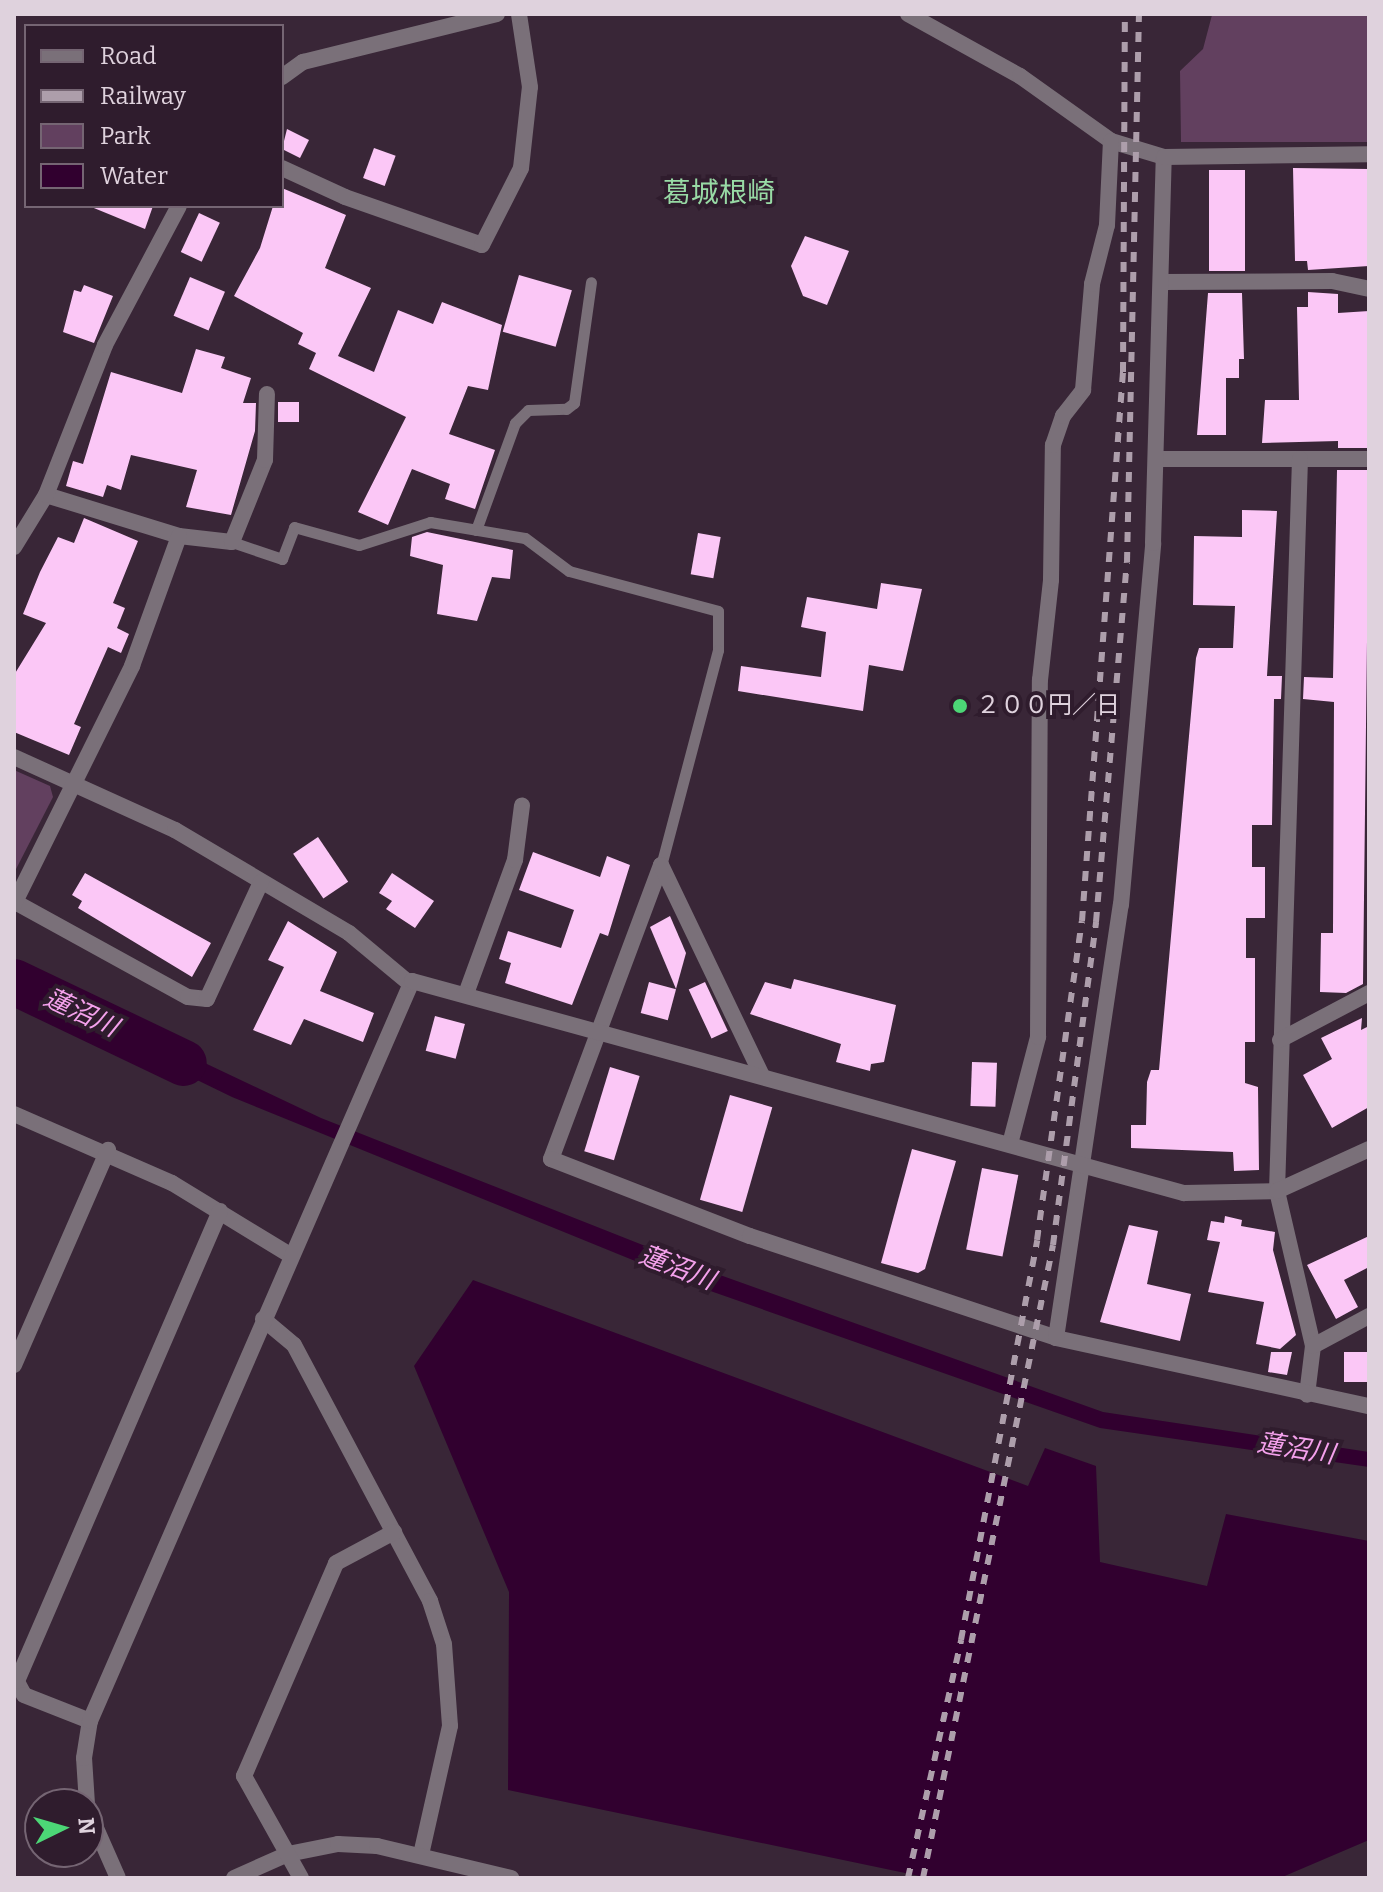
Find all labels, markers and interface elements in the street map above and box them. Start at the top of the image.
legend [24,24,284,208]
text: Road [100,42,156,70]
text: Railway [100,82,186,110]
text: Park [100,122,151,150]
text: Water [100,162,168,190]
district label: 葛城根崎 [663,176,775,210]
place label: ２００円／日 [976,692,1120,720]
marker: ２００円／日 [951,697,969,715]
water label: 蓮沼川 [39,982,123,1044]
water label: 蓮沼川 [635,1239,719,1297]
water label: 蓮沼川 [1255,1427,1337,1471]
north arrow [24,1788,104,1868]
text: N [72,1816,101,1836]

